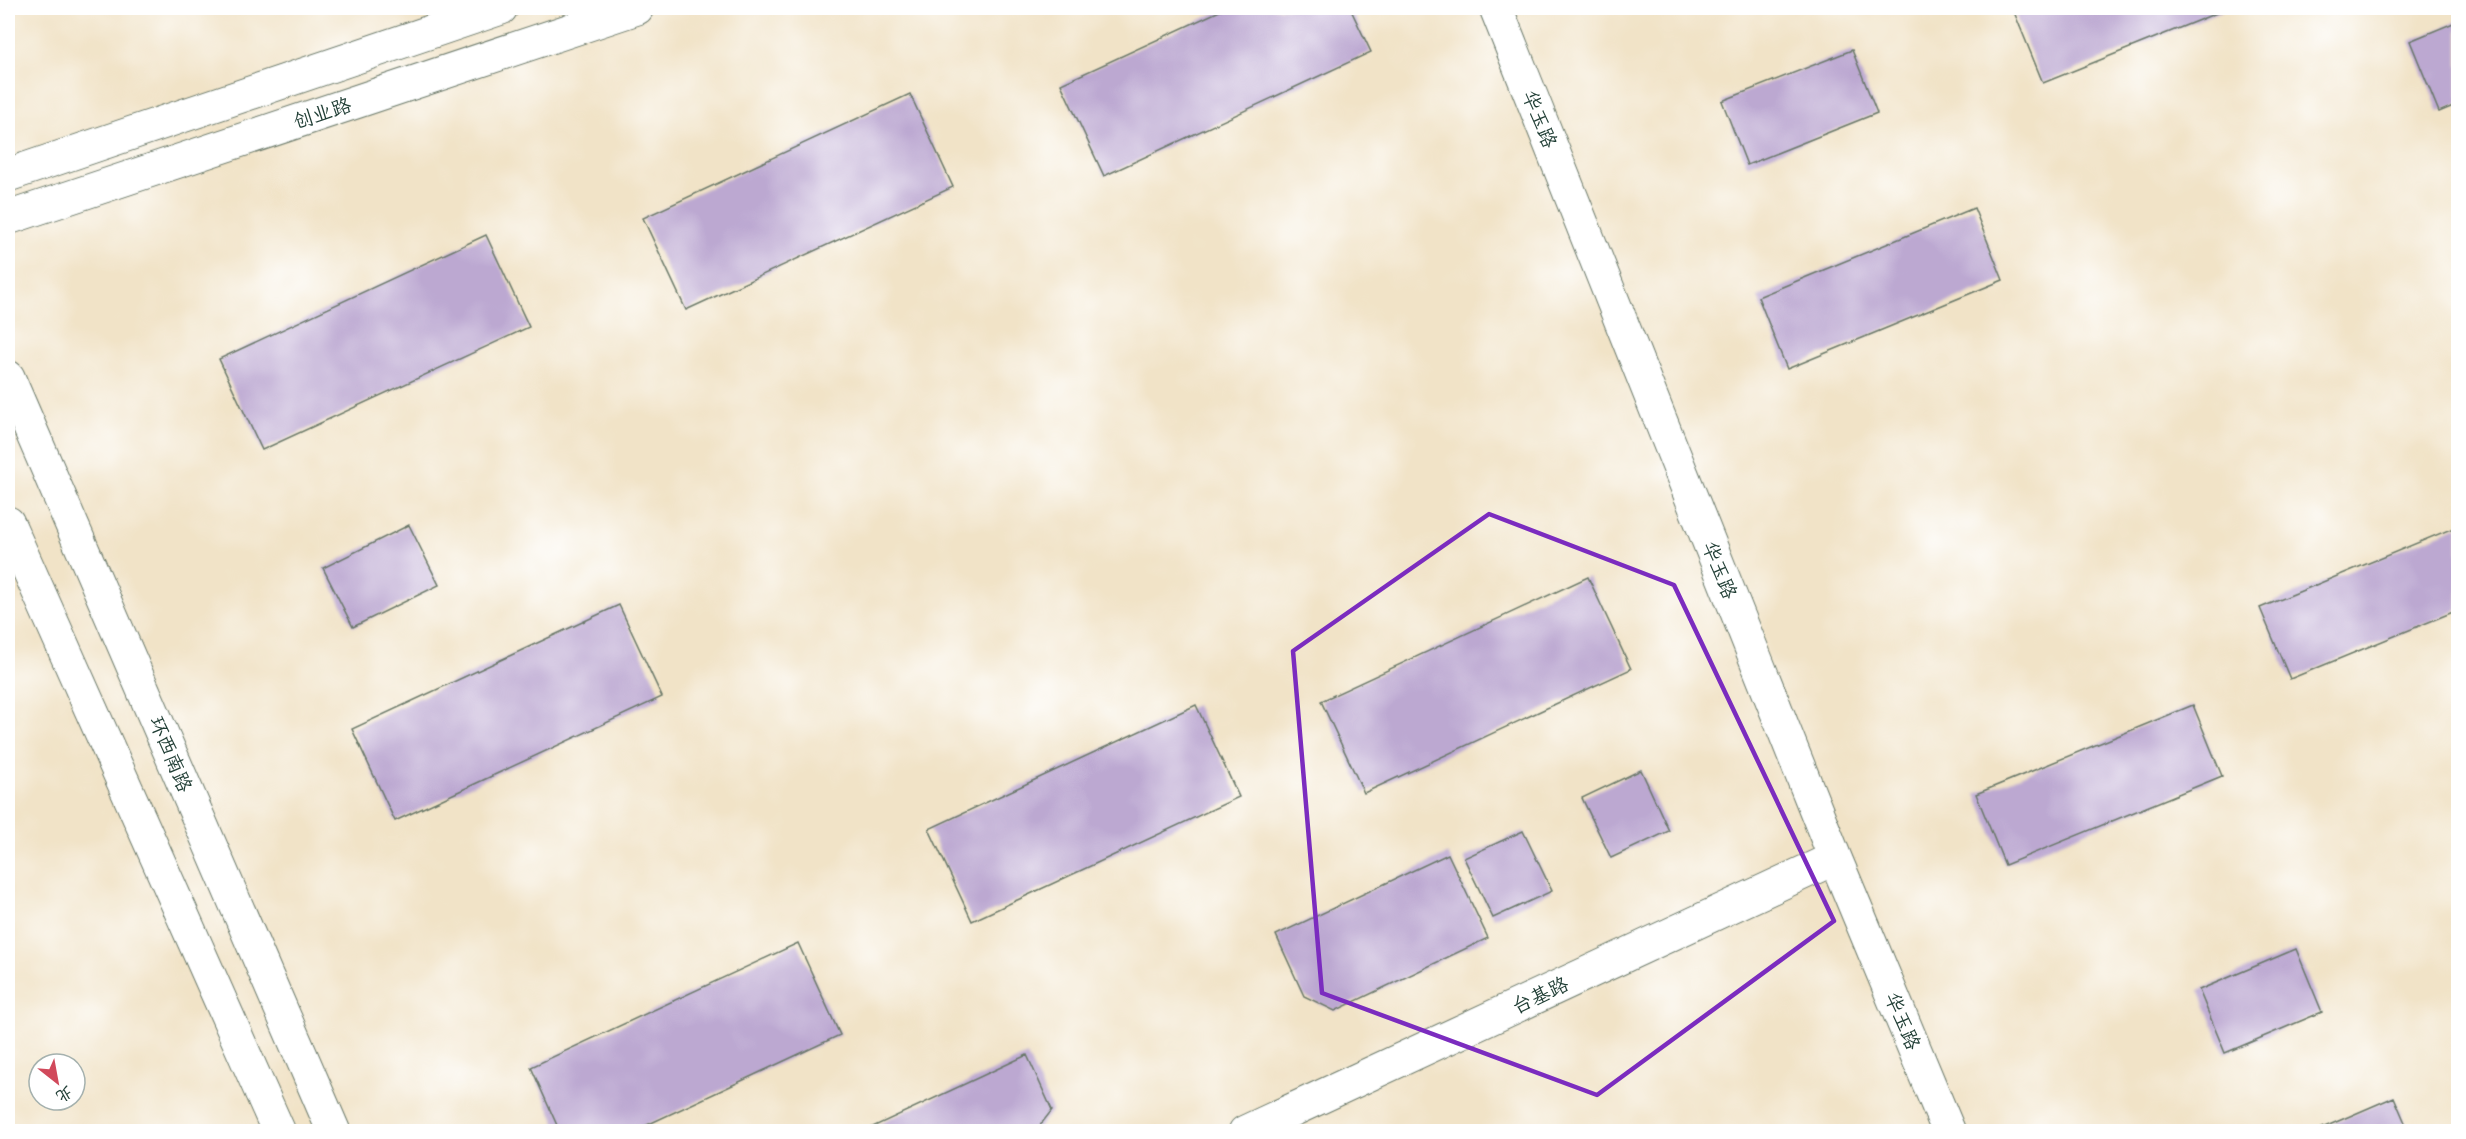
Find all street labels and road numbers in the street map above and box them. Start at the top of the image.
street label: 华玉路 [1517,86,1565,153]
street label: 创业路 [289,90,355,135]
street label: 华玉路 [1697,537,1745,604]
street label: 环西南路 [143,712,200,797]
street label: 台基路 [1507,969,1574,1019]
street label: 华玉路 [1879,988,1928,1055]

